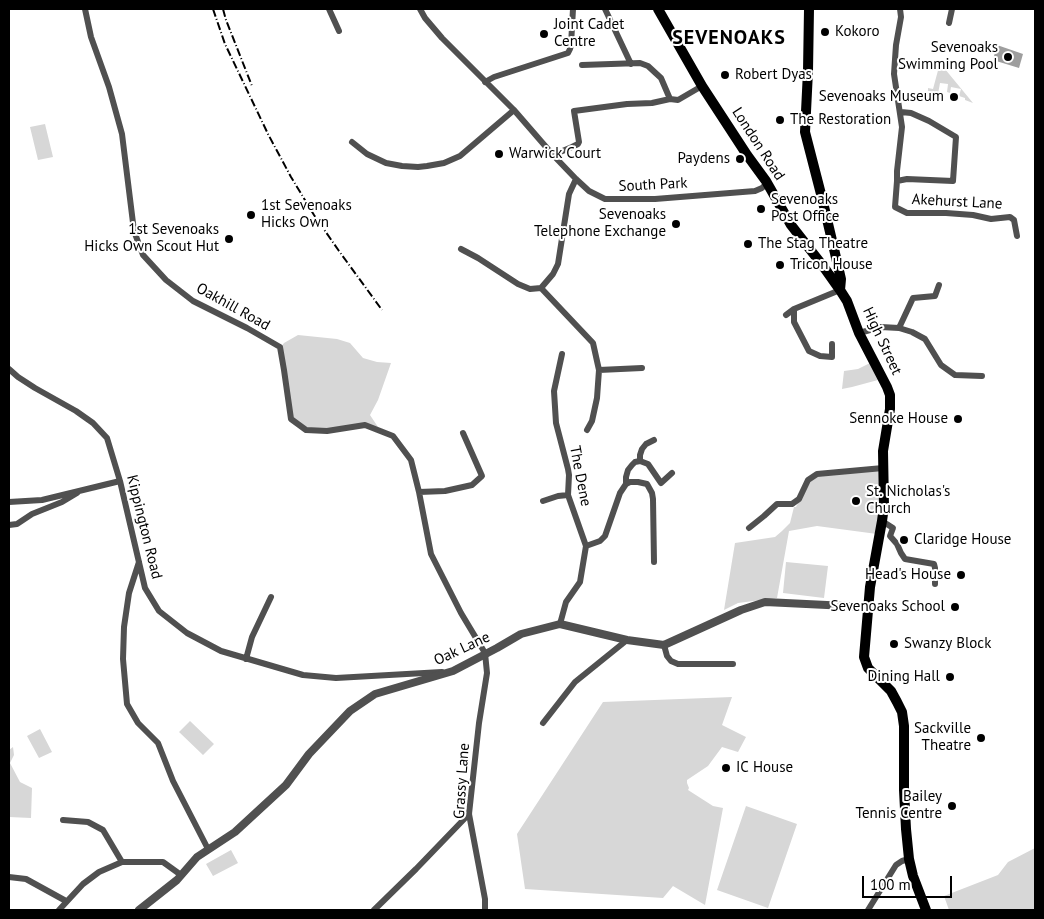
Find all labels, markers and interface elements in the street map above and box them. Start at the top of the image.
place label: Joint Cadet Centre [554,16,624,51]
place label: Kokoro [835,23,880,41]
district label: SEVENOAKS [671,26,787,50]
marker: Kokoro [819,26,831,38]
marker: Joint Cadet Centre [538,28,550,40]
place label: Sevenoaks Swimming Pool [898,39,998,74]
marker: Sevenoaks Swimming Pool [1002,51,1014,63]
place label: Robert Dyas [735,66,812,84]
marker: Robert Dyas [719,69,731,81]
place label: Sevenoaks Museum [819,88,944,106]
marker: Sevenoaks Museum [948,91,960,103]
street label: London Road [728,104,788,184]
place label: The Restoration [790,111,891,129]
marker: The Restoration [774,114,786,126]
place label: Warwick Court [509,145,601,163]
marker: Warwick Court [493,148,505,160]
place label: Paydens [678,150,730,168]
marker: Paydens [734,153,746,165]
street label: South Park [618,174,688,196]
place label: Sevenoaks Post Office [771,191,839,226]
street label: Akehurst Lane [911,191,1003,213]
place label: 1st Sevenoaks Hicks Own [261,197,352,232]
marker: Sevenoaks Post Office [755,203,767,215]
place label: Sevenoaks Telephone Exchange [534,206,666,241]
marker: 1st Sevenoaks Hicks Own [245,209,257,221]
marker: Sevenoaks Telephone Exchange [670,218,682,230]
place label: 1st Sevenoaks Hicks Own Scout Hut [84,221,219,256]
marker: 1st Sevenoaks Hicks Own Scout Hut [223,233,235,245]
place label: The Stag Theatre [758,235,868,253]
marker: The Stag Theatre [742,238,754,250]
place label: Tricon House [790,256,873,274]
marker: Tricon House [774,259,786,271]
street label: Oakhill Road [193,279,273,335]
street label: High Street [858,304,906,378]
place label: Sennoke House [849,410,948,428]
marker: Sennoke House [952,413,964,425]
street label: The Dene [565,444,595,508]
street label: Kippington Road [122,473,166,581]
place label: St. Nicholas's Church [866,483,950,518]
marker: St. Nicholas's Church [850,495,862,507]
place label: Claridge House [914,531,1011,549]
marker: Claridge House [898,534,910,546]
place label: Head's House [865,566,951,584]
marker: Head's House [955,569,967,581]
place label: Sevenoaks School [830,598,945,616]
marker: Sevenoaks School [949,601,961,613]
street label: Oak Lane [431,628,493,670]
place label: Swanzy Block [904,635,991,653]
marker: Swanzy Block [888,638,900,650]
place label: Dining Hall [867,668,940,686]
marker: Dining Hall [944,671,956,683]
place label: Sackville Theatre [914,720,971,755]
marker: Sackville Theatre [975,732,987,744]
street label: Grassy Lane [450,742,474,820]
place label: IC House [736,759,793,777]
marker: IC House [720,762,732,774]
place label: Bailey Tennis Centre [856,788,942,823]
marker: Bailey Tennis Centre [946,800,958,812]
scale bar [864,866,954,898]
text: 100 m [870,875,911,894]

